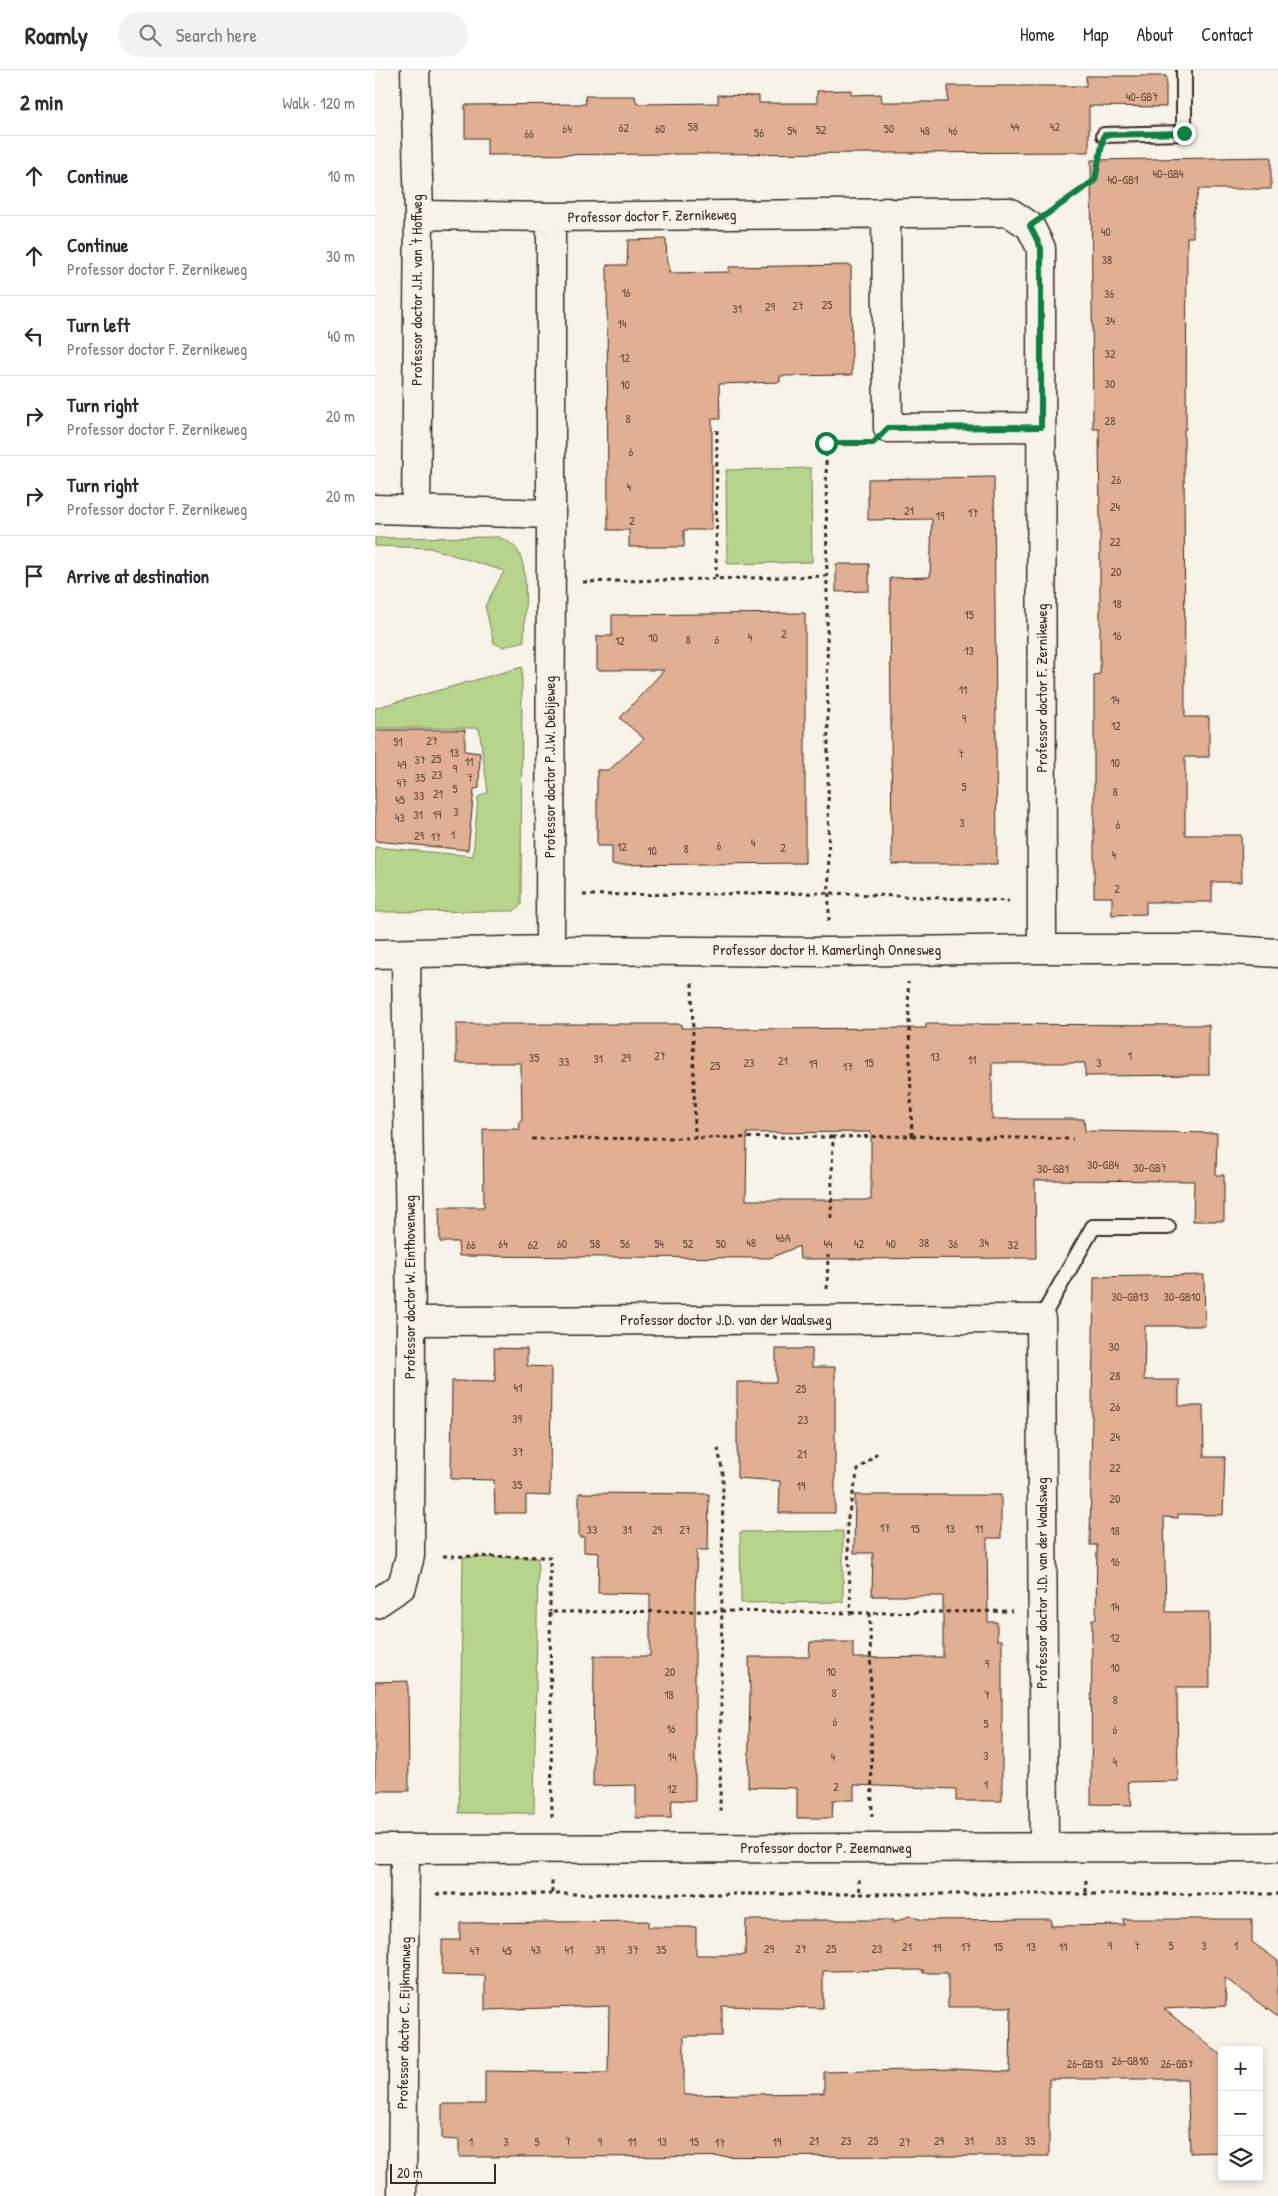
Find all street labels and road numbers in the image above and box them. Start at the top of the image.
street label: Professor doctor J.H. van 't Hoffweg [406,194,427,386]
street label: Professor doctor F. Zernikeweg [567,204,737,227]
street label: Professor doctor F. Zernikeweg [1031,603,1052,772]
street label: Professor doctor P.J.W. Debijeweg [539,676,560,858]
street label: Professor doctor H. Kamerlingh Onnesweg [713,939,942,960]
street label: Professor doctor W. Einthovenweg [399,1195,420,1379]
street label: Professor doctor J.D. van der Waalsweg [620,1309,832,1330]
street label: Professor doctor J.D. van der Waalsweg [1031,1477,1052,1689]
street label: Professor doctor P. Zeemanweg [740,1837,912,1858]
street label: Professor doctor C. Eijkmanweg [391,1936,416,2109]

